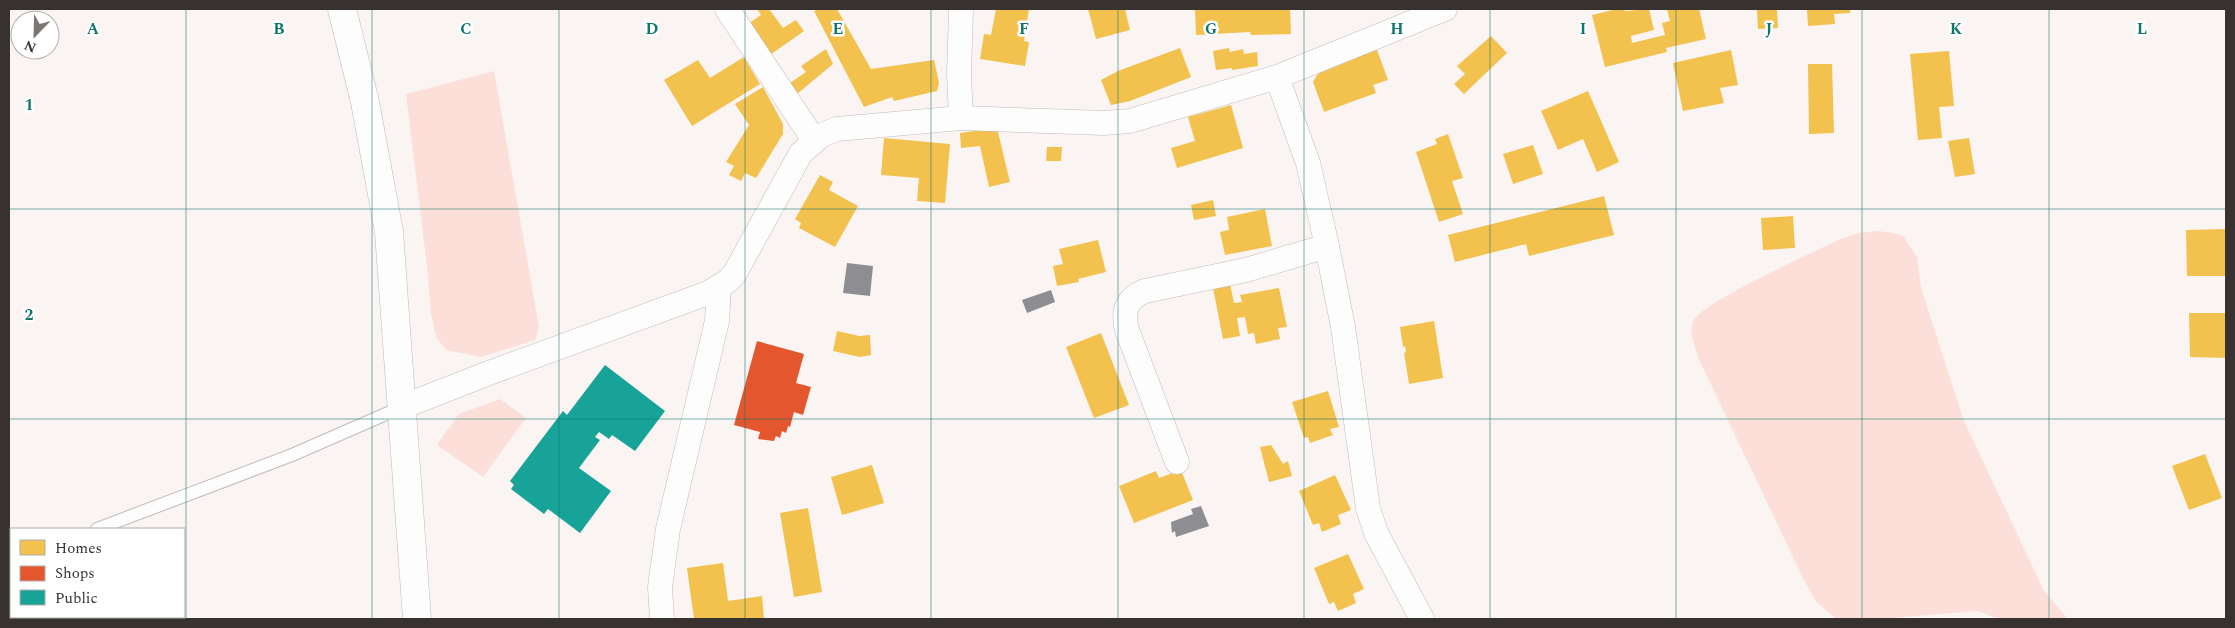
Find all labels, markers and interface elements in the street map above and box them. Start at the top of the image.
north arrow [10,10,60,60]
text: A [87,17,100,41]
text: B [273,17,285,41]
text: C [460,17,472,41]
text: D [646,17,659,41]
text: E [833,17,843,41]
text: F [1019,17,1029,41]
text: G [1205,17,1217,41]
text: H [1390,17,1404,41]
text: I [1580,17,1586,41]
text: J [1766,17,1773,41]
text: K [1950,17,1963,41]
text: L [2137,17,2147,41]
text: N [21,35,39,58]
text: 1 [25,93,33,117]
text: 2 [25,303,34,327]
legend [10,528,185,618]
text: Homes [55,537,102,560]
text: Shops [55,562,95,585]
text: Public [55,587,98,610]

